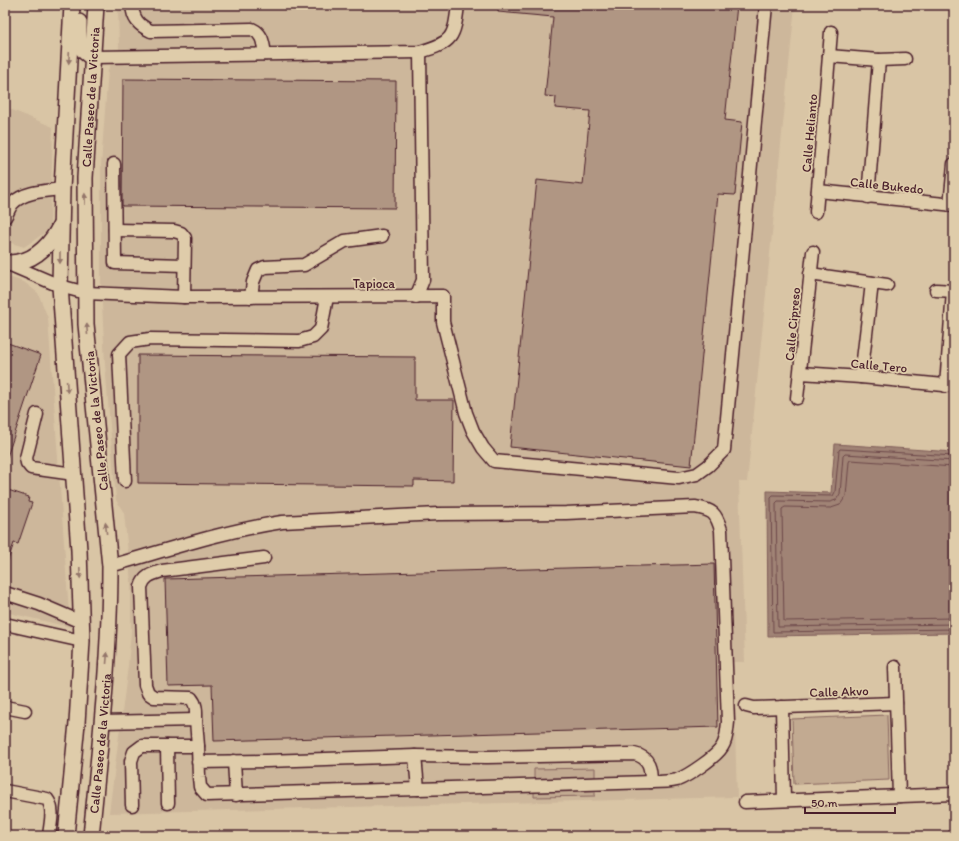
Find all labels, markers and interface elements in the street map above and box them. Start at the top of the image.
street label: Calle Paseo de la Victoria [79,26,103,168]
one-way arrow [65,52,72,64]
street label: Calle Helianto [799,93,820,173]
street label: Calle Bukedo [849,174,925,197]
one-way arrow [82,192,88,205]
one-way arrow [57,252,63,265]
street label: Tapioca [353,276,395,291]
street label: Calle Cipreso [782,286,803,362]
one-way arrow [83,323,90,335]
street label: Calle Paseo de la Victoria [82,350,111,491]
street label: Calle Tero [850,356,908,375]
one-way arrow [64,381,71,393]
one-way arrow [103,522,110,534]
one-way arrow [76,567,83,579]
one-way arrow [104,652,110,664]
street label: Calle Paseo de la Victoria [86,672,114,814]
street label: Calle Akvo [809,683,869,700]
scale bar [805,789,895,815]
text: 50 m [811,796,837,810]

